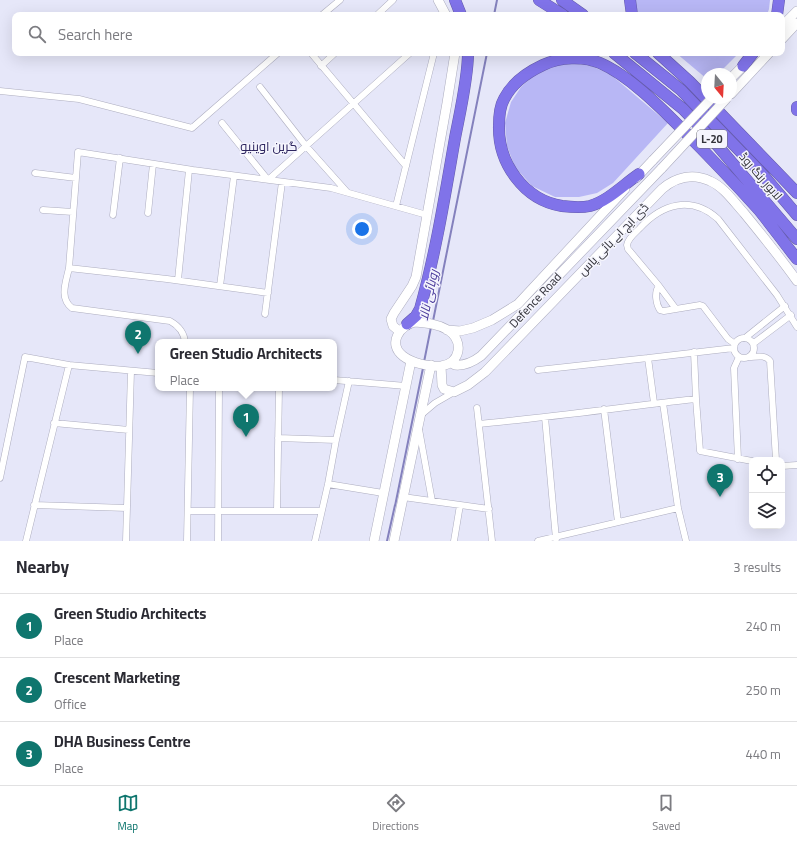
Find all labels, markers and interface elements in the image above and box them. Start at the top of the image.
search box [12,12,785,56]
text: Search here [58,20,132,49]
icon: search [26,23,48,45]
north arrow [701,68,737,104]
road number: L-20 [697,130,727,148]
district label: گرین اوینیو [240,134,298,158]
street label: لاہور رنگ روڈ [733,147,789,205]
street label: ڈی ایچ اے بائی پاس [572,197,654,281]
your location [352,219,372,239]
water label: روہائی نالا [411,266,445,323]
street label: Defence Road [503,267,567,333]
pin: 2 [125,321,151,354]
popup [155,339,337,391]
text: Green Studio Architects [170,339,322,368]
text: Place [170,368,199,392]
pin: 1 [233,404,259,437]
map controls [749,457,785,529]
button: locate [749,457,785,493]
pin: 3 [707,464,733,497]
button: layers [749,493,785,529]
text: Nearby [16,551,69,583]
text: 3 results [733,555,781,579]
text: Green Studio Architects [54,599,206,628]
text: 1 [25,614,33,638]
text: 240 m [745,614,781,638]
text: Place [54,628,83,652]
text: Crescent Marketing [54,663,180,692]
text: 2 [25,678,33,702]
text: 250 m [745,678,781,702]
text: Office [54,692,86,716]
text: DHA Business Centre [54,727,191,756]
text: 3 [25,742,33,766]
text: 440 m [745,742,781,766]
text: Place [54,756,83,780]
tab: Map [117,792,139,836]
tab: Directions [372,792,419,836]
tab: Saved [652,792,680,836]

